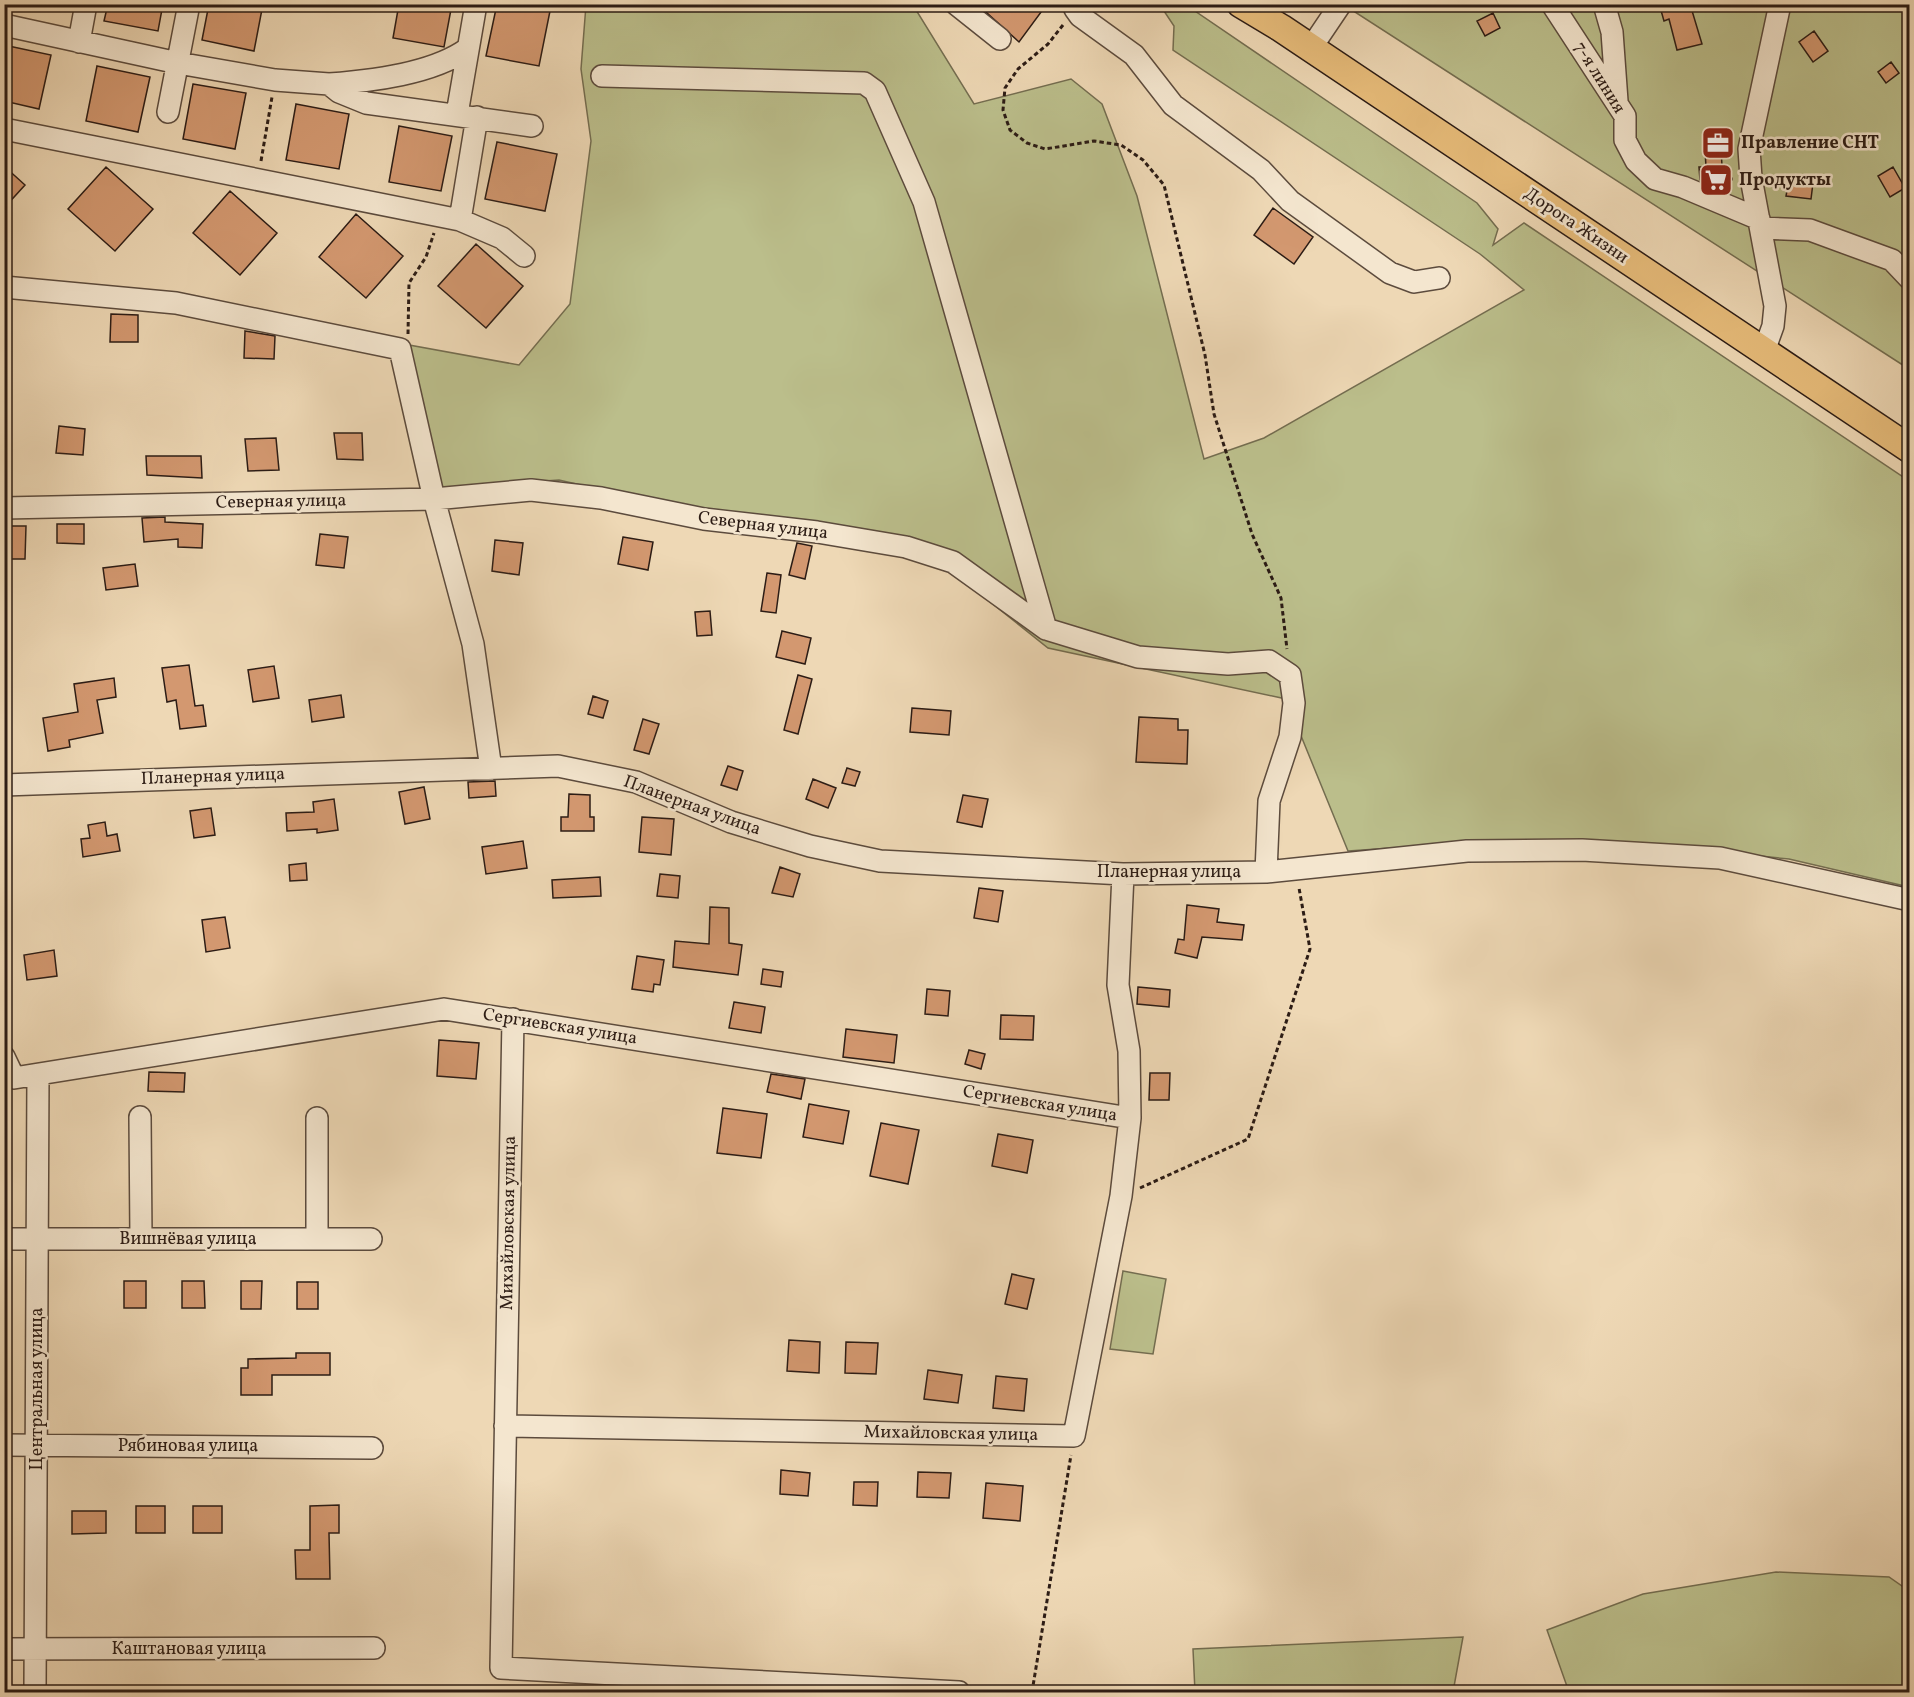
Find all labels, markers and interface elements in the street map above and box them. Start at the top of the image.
street label: 7-я линия [1567,37,1631,119]
office icon: Правление СНТ [1700,125,1736,161]
place label: Правление СНТ [1741,131,1879,156]
supermarket icon: Продукты [1698,162,1734,198]
place label: Продукты [1739,168,1831,193]
street label: Дорога Жизни [1519,182,1633,270]
street label: Северная улица [215,488,347,516]
street label: Северная улица [697,506,829,546]
street label: Планерная улица [140,762,286,792]
street label: Планерная улица [620,770,764,842]
street label: Планерная улица [1097,860,1241,885]
street label: Сергиевская улица [481,1002,639,1052]
street label: Сергиевская улица [961,1079,1119,1129]
street label: Михайловская улица [495,1135,523,1311]
street label: Вишнёвая улица [119,1227,257,1252]
street label: Центральная улица [25,1307,50,1470]
street label: Михайловская улица [863,1420,1039,1448]
street label: Рябиновая улица [118,1434,258,1459]
street label: Каштановая улица [111,1637,267,1662]

